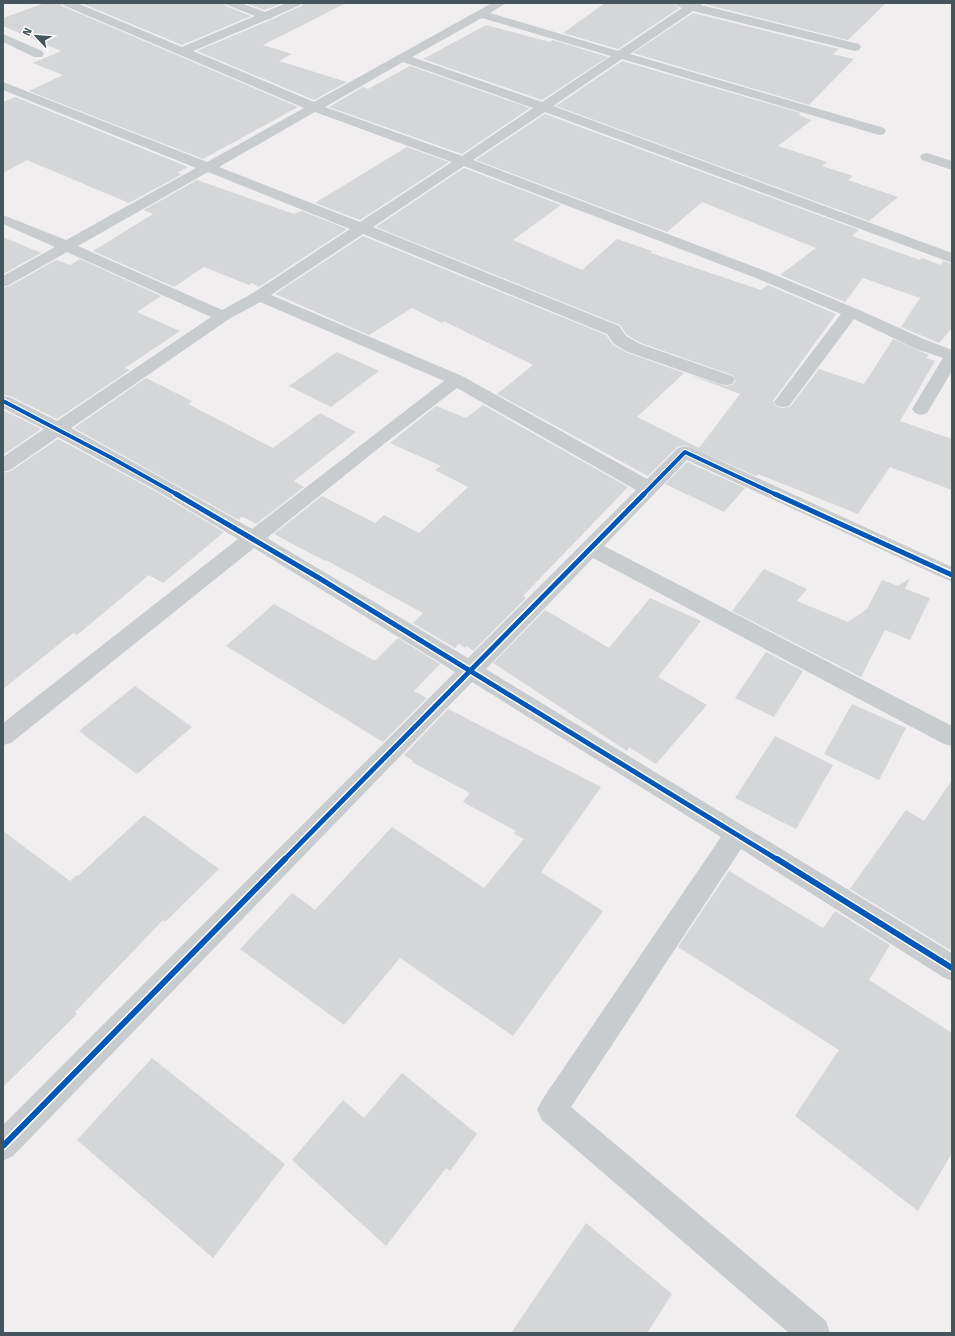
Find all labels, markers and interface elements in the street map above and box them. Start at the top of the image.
north arrow [16,16,56,56]
text: N [20,26,35,38]

